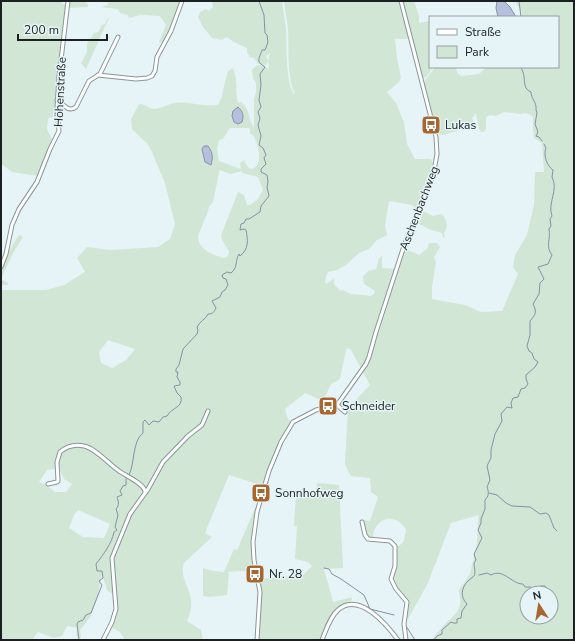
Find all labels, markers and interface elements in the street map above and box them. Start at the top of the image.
scale bar [18,16,107,42]
legend [429,16,559,68]
text: 200 m [24,22,59,38]
text: Straße [465,24,501,40]
text: Park [465,44,490,60]
street label: Höhenstraße [50,57,70,127]
bus stop icon: Lukas [420,114,442,136]
place label: Lukas [445,117,476,133]
street label: Aschenbachweg [396,164,442,252]
bus stop icon: Schneider [317,395,339,417]
place label: Schneider [342,398,396,414]
bus stop icon: Sonnhofweg [250,482,272,504]
place label: Sonnhofweg [275,485,343,501]
bus stop icon: Nr. 28 [244,563,266,585]
place label: Nr. 28 [269,566,302,582]
north arrow [519,585,559,625]
text: N [531,588,543,604]

